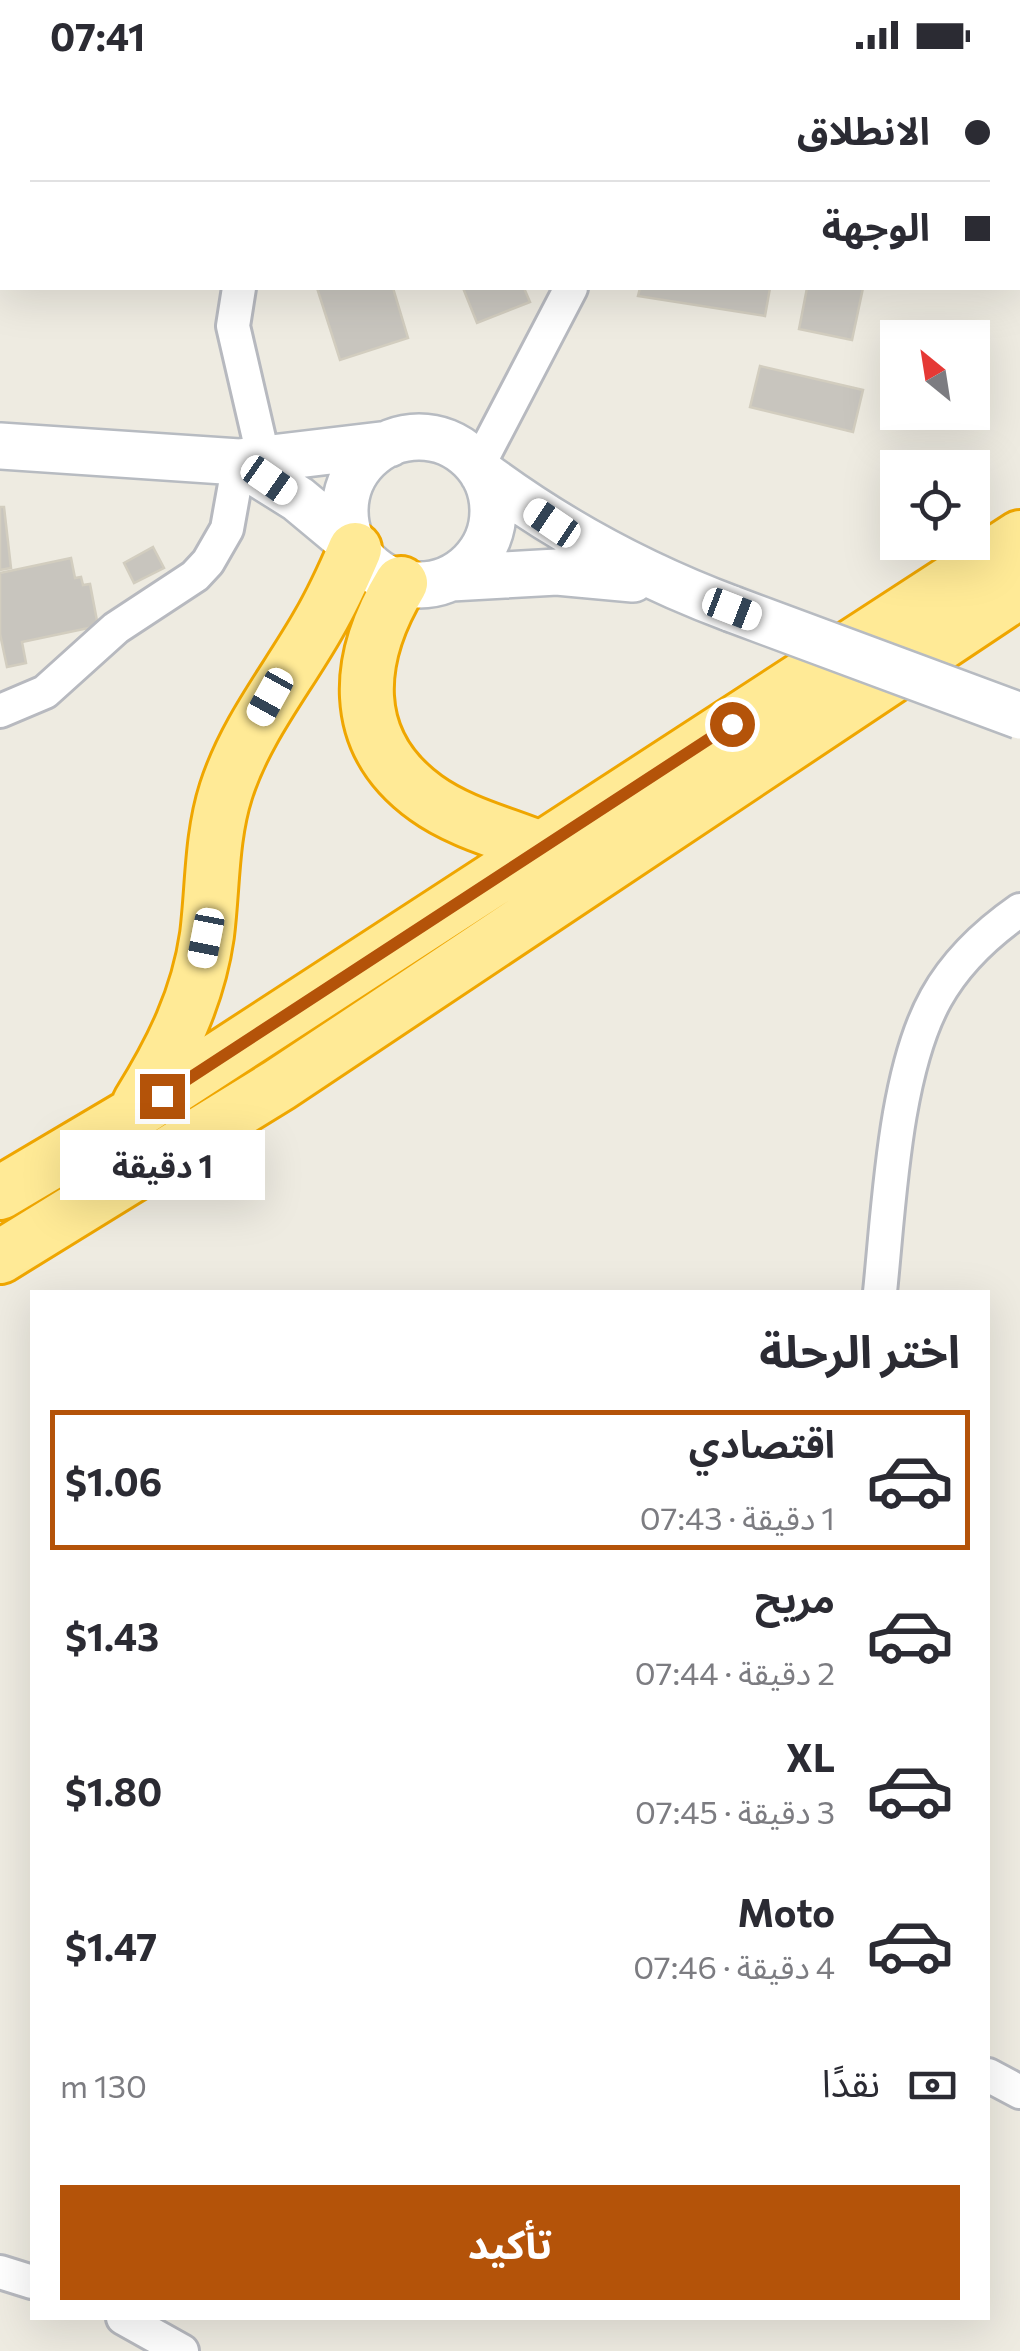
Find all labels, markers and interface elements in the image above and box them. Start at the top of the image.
text: 07:41 [50,12,145,59]
text: الانطلاق [797,106,930,153]
text: الوجهة [822,202,930,249]
north arrow [880,320,990,430]
map controls [880,320,990,560]
button: locate [880,450,990,560]
car [236,451,302,509]
car [519,494,585,552]
car [699,584,765,634]
car [242,663,298,731]
route start [710,702,755,747]
car [186,906,226,970]
route end [140,1074,185,1119]
callout: 1 دقيقة [59,1131,264,1201]
text: 1 دقيقة [112,1145,213,1185]
text: اختر الرحلة [759,1322,960,1377]
text: اقتصادي [689,1419,835,1466]
icon: car [865,1435,955,1525]
text: $1.06 [65,1457,162,1504]
text: 1 دقيقة · 07:43 [640,1497,835,1537]
text: مريح [755,1574,835,1621]
icon: car [865,1590,955,1680]
text: $1.43 [65,1612,159,1659]
text: 2 دقيقة · 07:44 [635,1652,835,1692]
text: XL [786,1733,835,1780]
icon: car [865,1745,955,1835]
text: $1.80 [65,1767,162,1814]
text: 3 دقيقة · 07:45 [635,1791,835,1831]
text: Moto [737,1888,835,1935]
icon: car [865,1900,955,1990]
text: $1.47 [65,1922,157,1969]
text: 4 دقيقة · 07:46 [633,1946,835,1986]
text: نقدًا [822,2058,880,2105]
icon: cash [905,2058,960,2113]
text: 130 m [60,2065,147,2105]
button: تأكيد [60,2185,960,2300]

